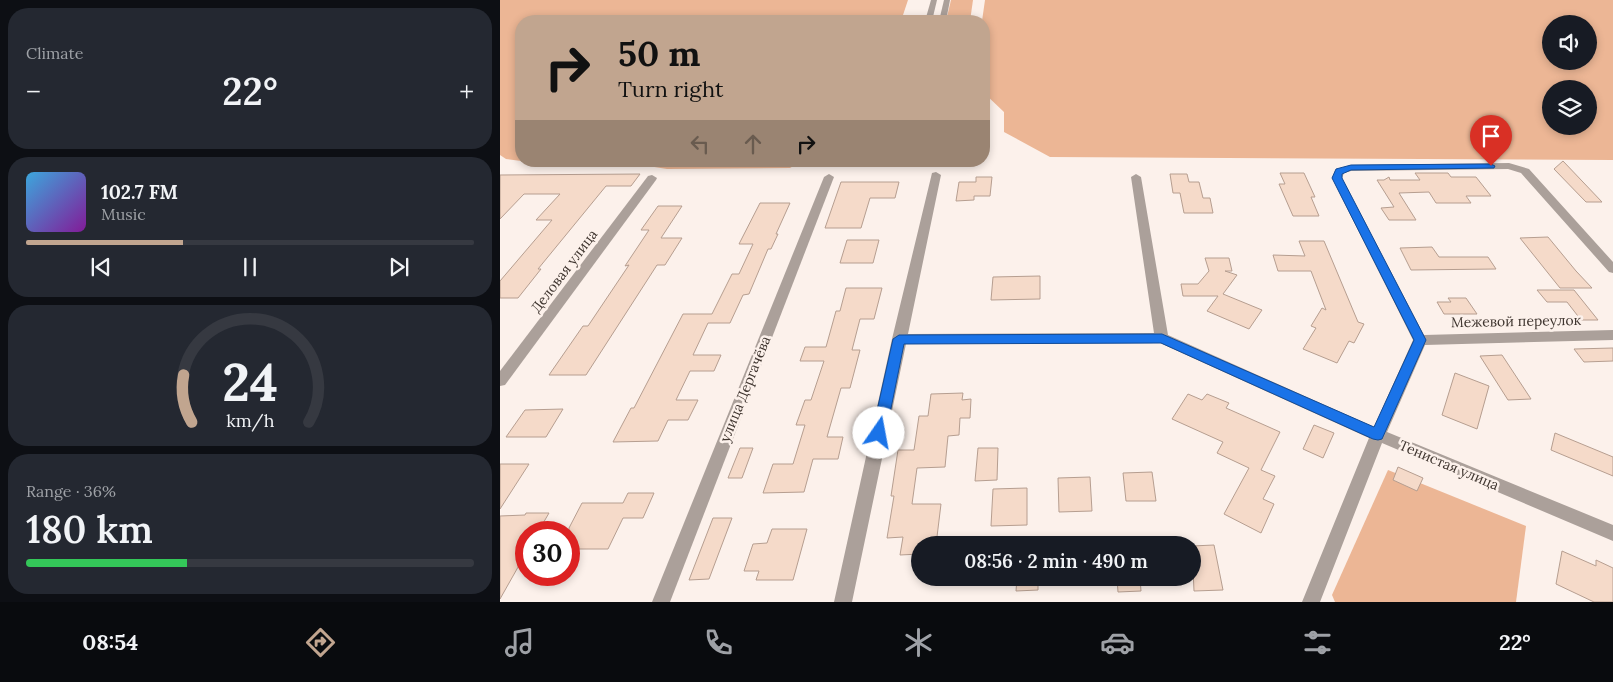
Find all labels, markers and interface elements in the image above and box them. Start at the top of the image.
map controls [1542,15,1597,135]
button: sound [1542,15,1597,70]
text: 50 m [618,31,701,76]
icon: right [535,35,600,100]
text: Climate [26,43,83,63]
text: 22° [222,67,278,115]
text: − [26,74,41,110]
text: + [459,74,474,110]
text: Turn right [618,75,723,103]
button: layers [1542,80,1597,135]
pin [1470,115,1512,166]
icon: arrive [1477,122,1505,150]
icon: left [686,130,714,158]
icon: ahead [739,130,767,158]
icon: right [792,130,820,158]
text: 102.7 FM [101,180,178,204]
text: Music [101,204,146,224]
street label: Деловая улица [527,226,601,316]
icon: previous [87,253,115,281]
icon: pause [236,253,264,281]
icon: next [385,253,413,281]
street label: Межевой переулок [1451,311,1582,331]
street label: улица Дергачёва [716,333,774,445]
text: 24 [222,349,278,415]
position arrow [852,406,904,458]
text: km/h [226,409,274,432]
street label: Тенистая улица [1396,436,1502,494]
text: Range · 36% [26,481,116,501]
text: 180 km [26,505,153,553]
speed limit sign: 30 [515,521,580,586]
text: 08:56 · 2 min · 490 m [964,549,1148,573]
icon: directions [303,625,338,660]
icon: music [502,625,537,660]
icon: phone [701,625,736,660]
icon: climate [901,625,936,660]
icon: car [1100,625,1135,660]
icon: filters [1300,625,1335,660]
text: 08:54 [82,628,138,656]
text: 22° [1499,628,1531,656]

